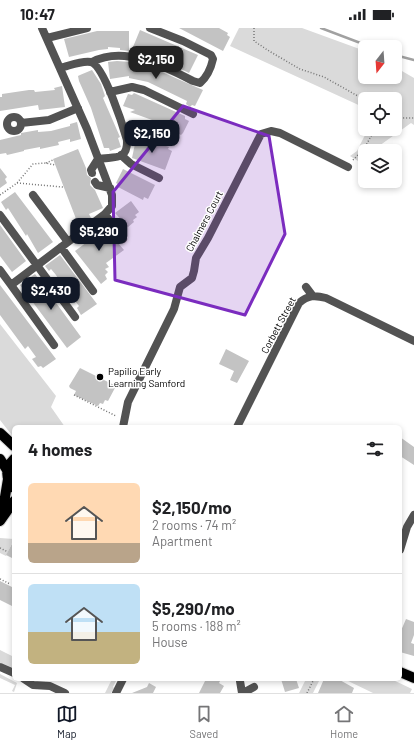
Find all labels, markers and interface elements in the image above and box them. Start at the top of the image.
text: 10:47 [20,5,55,23]
north arrow [358,40,402,84]
map controls [358,40,402,188]
pin: $2,150 [123,46,189,80]
text: $2,150 [137,51,175,67]
button: locate [358,92,402,136]
pin: $2,150 [119,120,185,154]
text: $2,150 [133,125,171,141]
button: layers [358,144,402,188]
street label: Chalmers Court [183,188,225,253]
pin: $5,290 [66,218,132,252]
text: $5,290 [79,223,119,239]
pin: $2,430 [18,277,84,311]
text: $2,430 [31,282,71,298]
street label: Corbett Street [258,294,298,355]
place label: Papilio Early Learning Samford [108,365,185,389]
marker: Papilio Early Learning Samford [95,372,105,382]
icon: filters [364,438,386,460]
text: 4 homes [28,439,92,459]
text: $2,150/mo [152,497,232,517]
icon: home [60,499,108,547]
text: 2 rooms · 74 m² [152,517,236,533]
text: Apartment [152,533,213,549]
text: $5,290/mo [152,598,235,618]
icon: home [60,600,108,648]
text: 5 rooms · 188 m² [152,618,241,634]
text: House [152,634,188,650]
tab: Map [56,703,78,740]
tab: Saved [190,703,218,740]
tab: Home [330,703,358,740]

